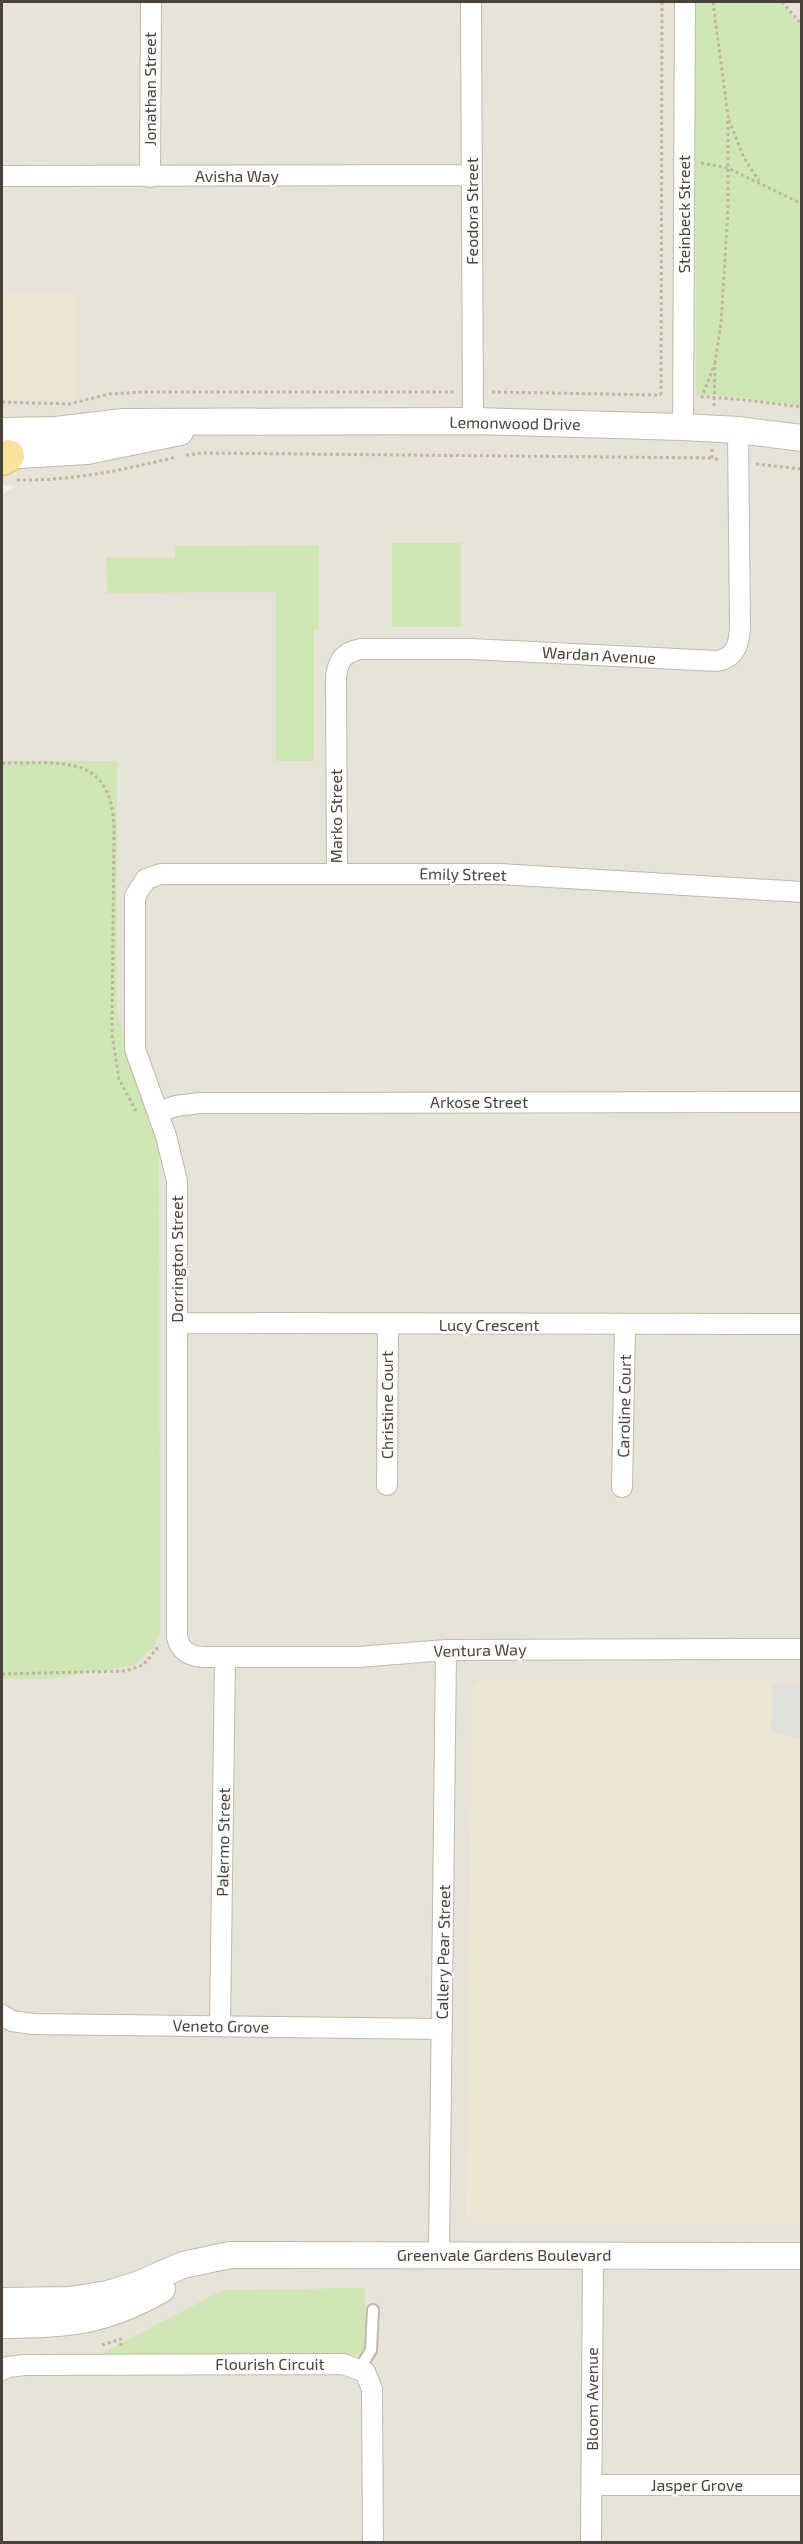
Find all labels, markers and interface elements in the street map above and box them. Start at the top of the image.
street label: Jonathan Street [140,32,159,146]
street label: Steinbeck Street [674,155,693,273]
street label: Feodora Street [462,157,481,265]
street label: Avisha Way [195,166,279,185]
street label: Lemonwood Drive [449,412,581,433]
street label: Wardan Avenue [542,642,656,667]
street label: Marko Street [326,769,345,863]
street label: Emily Street [419,863,507,884]
street label: Arkose Street [430,1092,528,1111]
street label: Dorrington Street [167,1195,186,1323]
street label: Lucy Crescent [439,1315,539,1334]
street label: Christine Court [377,1351,396,1459]
street label: Caroline Court [613,1354,634,1458]
street label: Ventura Way [433,1639,527,1660]
street label: Palermo Street [212,1787,233,1897]
street label: Callery Pear Street [432,1884,453,2020]
street label: Veneto Grove [173,2015,269,2036]
street label: Greenvale Gardens Boulevard [397,2245,611,2264]
street label: Bloom Avenue [582,2347,601,2451]
street label: Flourish Circuit [215,2354,325,2373]
street label: Jasper Grove [651,2475,743,2494]

